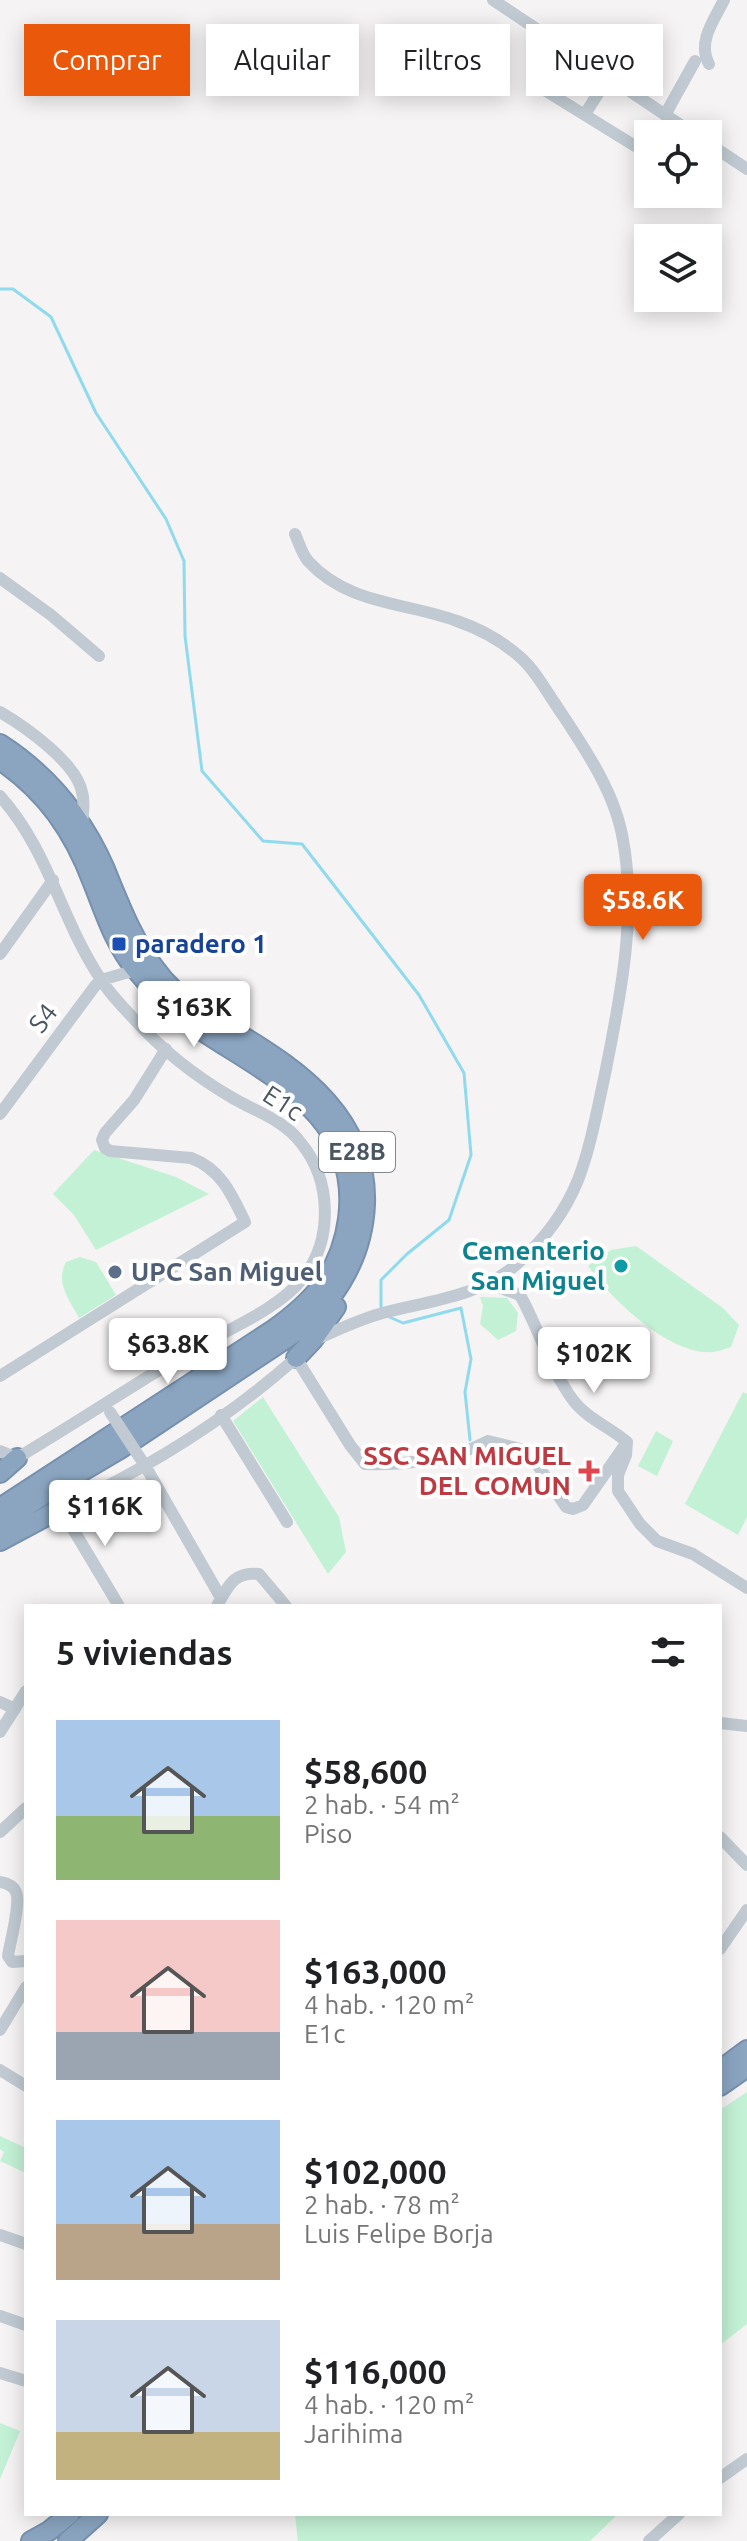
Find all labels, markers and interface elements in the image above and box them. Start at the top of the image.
chip: Comprar [24,24,190,96]
chip: Alquilar [206,24,359,96]
chip: Filtros [375,24,510,96]
chip: Nuevo [526,24,663,96]
map controls [634,120,722,312]
button: locate [634,120,722,208]
button: layers [634,224,722,312]
pin: $58.6K [578,874,708,942]
text: $58.6K [602,885,684,914]
place label: paradero 1 [135,929,267,958]
marker: paradero 1 [110,935,128,953]
pin: $163K [138,981,250,1049]
text: $163K [156,992,232,1021]
street label: S4 [22,998,63,1038]
street label: E1c [258,1079,309,1126]
road number: E28B [319,1132,395,1172]
place label: Cementerio San Miguel [462,1236,605,1295]
place label: UPC San Miguel [131,1257,323,1286]
marker: Cementerio San Miguel [612,1257,630,1275]
marker: UPC San Miguel [106,1263,124,1281]
pin: $63.8K [103,1318,233,1386]
pin: $102K [538,1327,650,1395]
text: $63.8K [127,1329,209,1358]
text: $102K [556,1338,632,1367]
place label: SSC SAN MIGUEL DEL COMUN [363,1441,571,1500]
marker: SSC SAN MIGUEL DEL COMUN [578,1460,600,1482]
pin: $116K [49,1480,161,1548]
text: $116K [67,1491,143,1520]
icon: filters [646,1630,690,1674]
text: 5 viviendas [56,1633,232,1671]
icon: home [120,1752,216,1848]
text: $58,600 [304,1752,427,1790]
text: 2 hab. · 54 m² [304,1790,460,1819]
text: Piso [304,1819,352,1848]
icon: home [120,1952,216,2048]
text: $163,000 [304,1952,447,1990]
text: 4 hab. · 120 m² [304,1990,474,2019]
text: E1c [304,2019,345,2048]
icon: home [120,2152,216,2248]
text: $102,000 [304,2152,447,2190]
text: 2 hab. · 78 m² [304,2190,460,2219]
text: Luis Felipe Borja [304,2219,494,2248]
icon: home [120,2352,216,2448]
text: $116,000 [304,2352,447,2390]
text: 4 hab. · 120 m² [304,2390,474,2419]
text: Jarihima [304,2419,403,2448]

